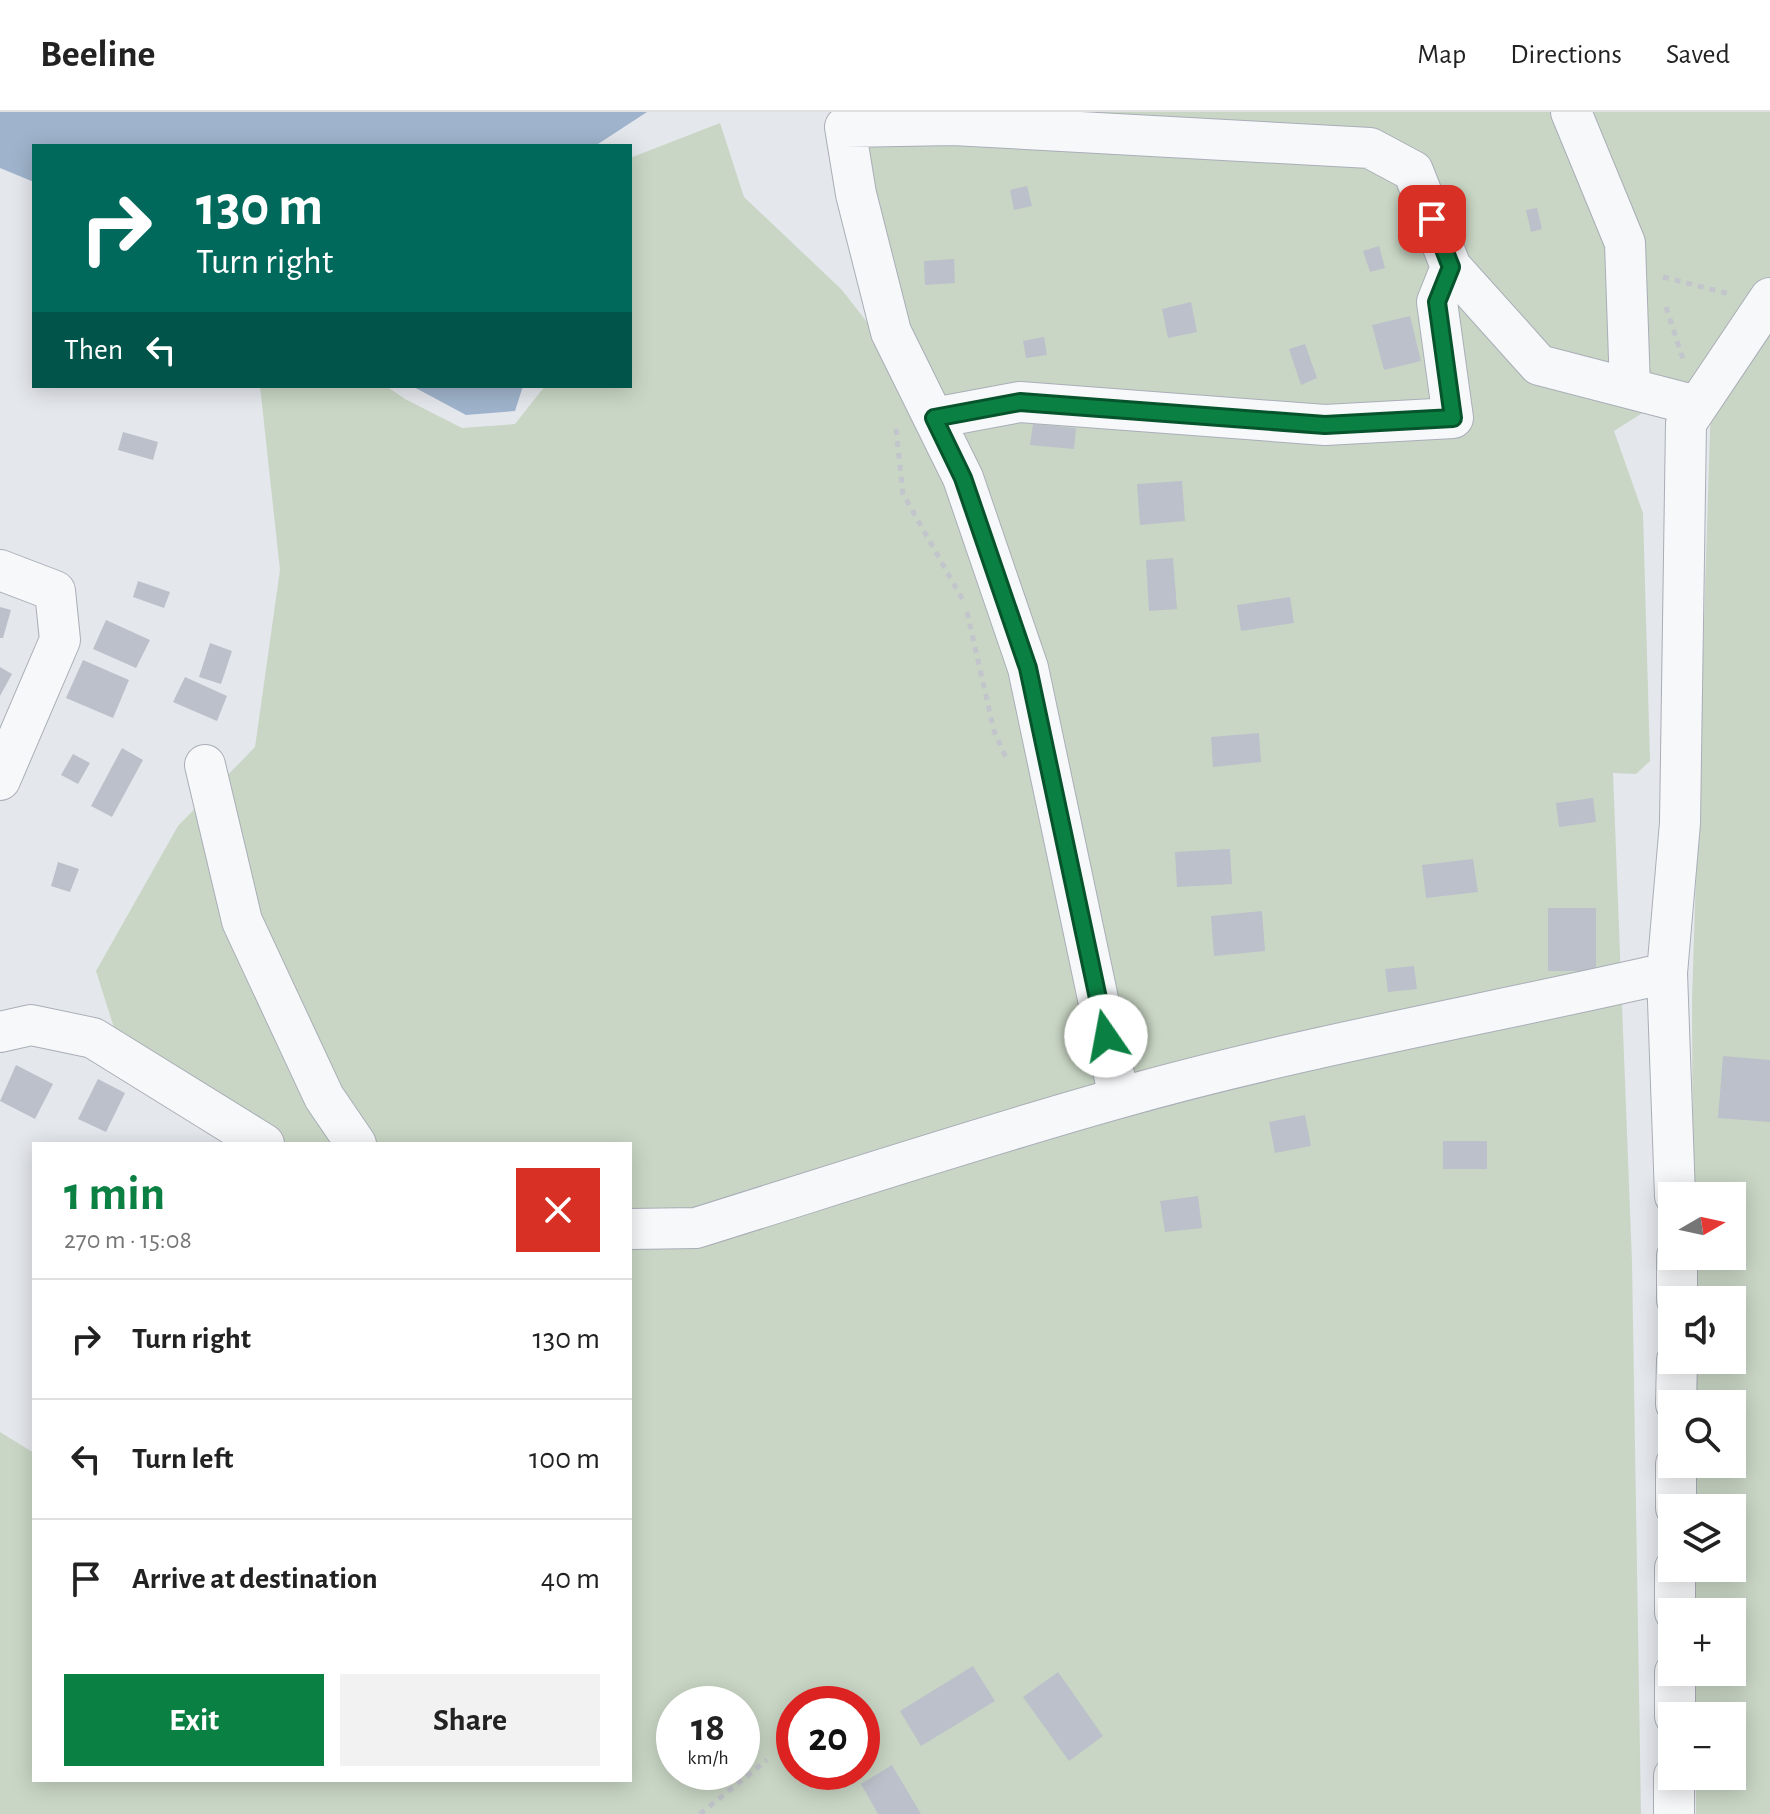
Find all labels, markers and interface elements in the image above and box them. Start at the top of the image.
text: Beeline [40,36,155,74]
text: Map [1417,41,1466,69]
text: Directions [1510,41,1622,69]
text: Saved [1666,41,1730,69]
icon: right [64,176,168,280]
text: 130 m [196,179,323,235]
pin [1398,185,1466,253]
icon: arrive [1410,197,1454,241]
text: Turn right [196,244,333,280]
icon: left [139,328,183,372]
text: Then [64,335,123,365]
position arrow [1064,994,1148,1078]
button: close [516,1168,600,1252]
text: 1 min [64,1171,165,1219]
north arrow [1658,1182,1746,1270]
map controls [1658,1182,1746,1790]
text: 270 m · 15:08 [64,1227,192,1253]
button: sound [1658,1286,1746,1374]
icon: right [64,1317,108,1361]
text: Turn right [132,1324,251,1354]
text: 130 m [533,1324,600,1354]
button: search [1658,1390,1746,1478]
icon: left [64,1437,108,1481]
text: Turn left [132,1444,233,1474]
text: 100 m [529,1444,600,1474]
button: layers [1658,1494,1746,1582]
icon: arrive [64,1557,108,1601]
text: Arrive at destination [132,1564,378,1594]
text: 40 m [541,1564,600,1594]
button: + [1658,1598,1746,1686]
button: Exit [64,1674,324,1766]
button: Share [340,1674,600,1766]
speed limit sign: 20 [776,1686,880,1790]
button: − [1658,1702,1746,1790]
text: 18 [691,1708,725,1748]
text: km/h [687,1748,729,1768]

